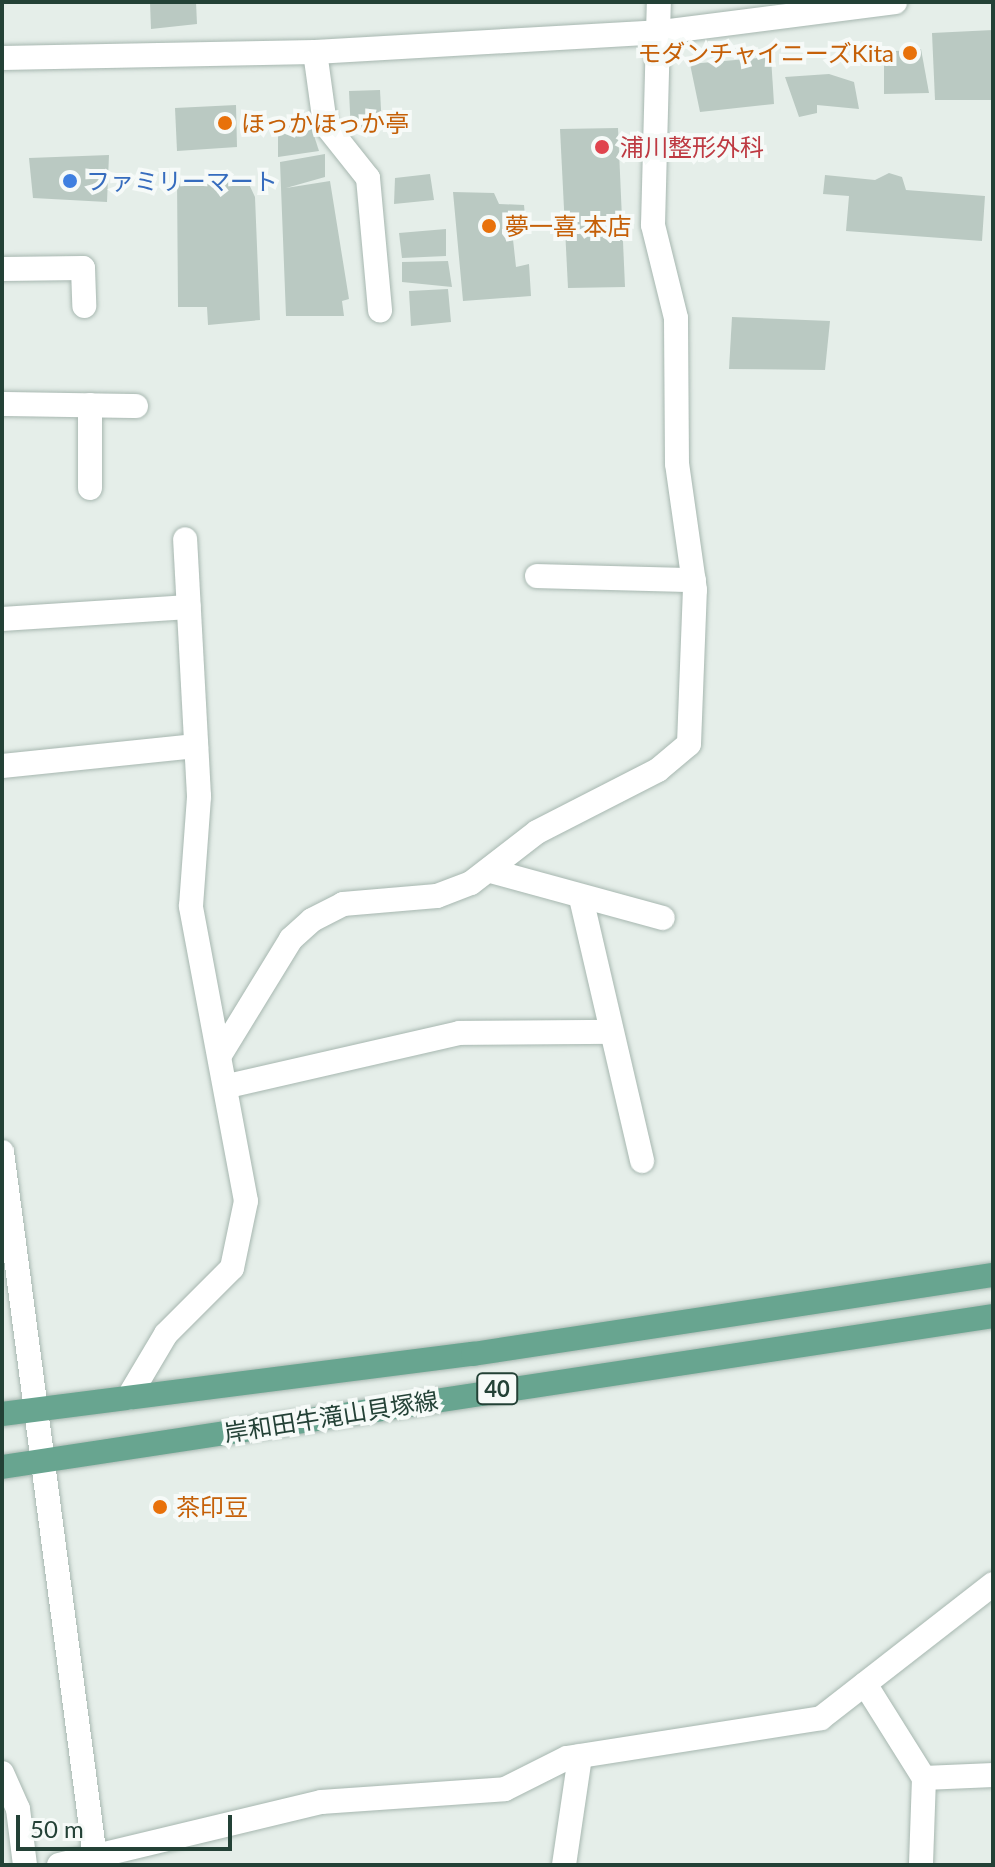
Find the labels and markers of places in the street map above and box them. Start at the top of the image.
place label: モダンチャイニーズKita [636,39,894,67]
marker: モダンチャイニーズKita [901,44,919,62]
place label: ほっかほっか亭 [241,109,409,137]
marker: ほっかほっか亭 [216,114,234,132]
place label: 浦川整形外科 [620,133,764,161]
marker: 浦川整形外科 [591,136,613,158]
place label: ファミリーマート [86,167,278,195]
marker: ファミリーマート [61,172,79,190]
place label: 夢一喜 本店 [505,212,631,240]
marker: 夢一喜 本店 [480,217,498,235]
place label: 茶印豆 [176,1493,248,1521]
marker: 茶印豆 [151,1498,169,1516]

